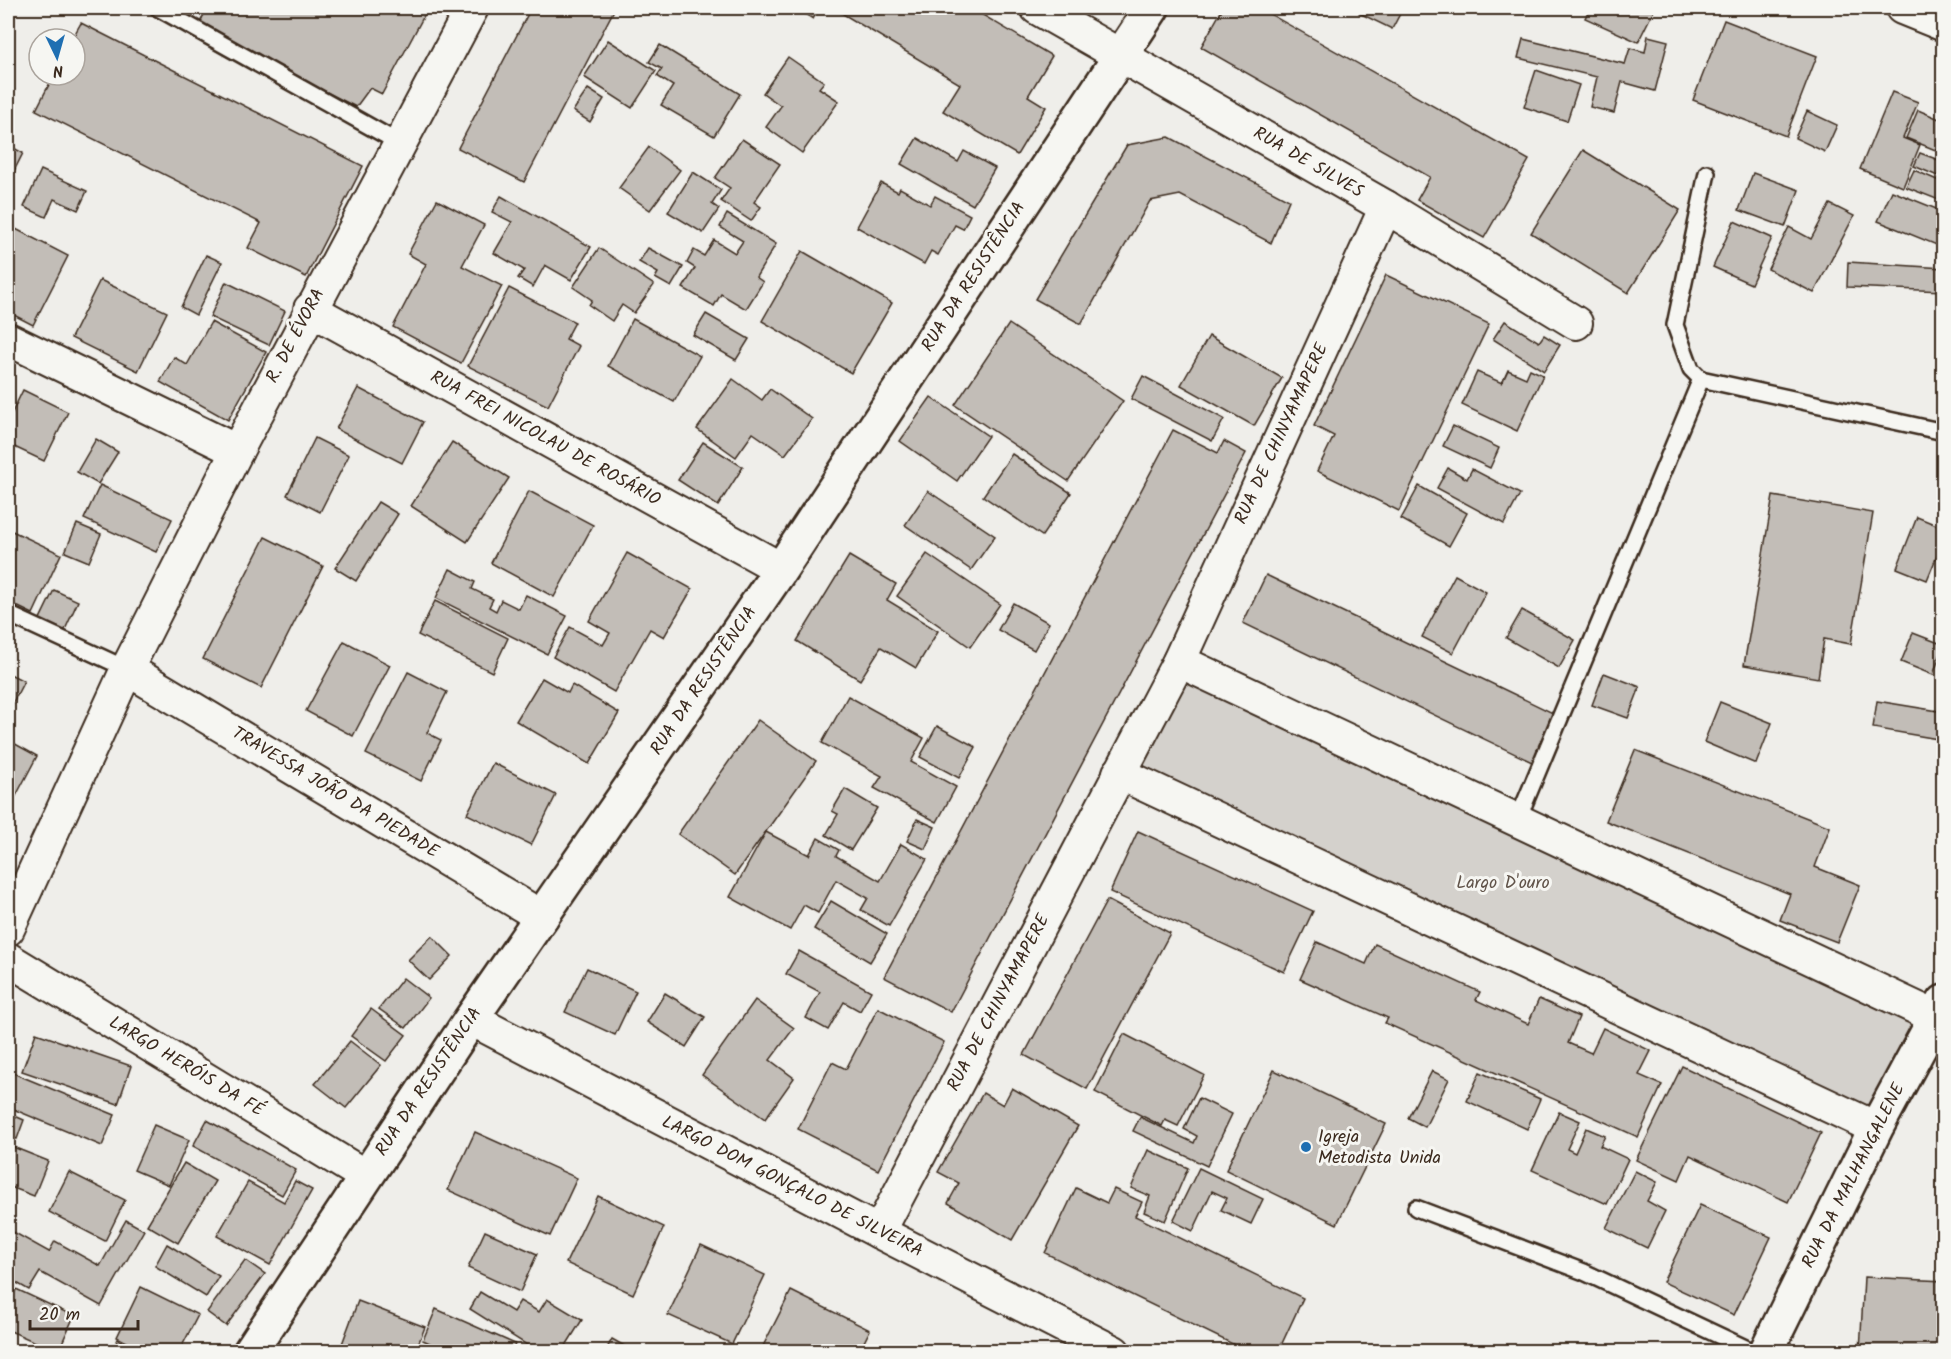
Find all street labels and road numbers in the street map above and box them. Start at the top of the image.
street label: RUA DE SILVES [1247,120,1369,207]
street label: RUA DA RESISTÊNCIA [914,196,1034,358]
street label: R. DE ÉVORA [259,283,333,389]
street label: RUA DE CHINYAMAPERE [1227,338,1337,529]
street label: RUA FREI NICOLAU DE ROSÁRIO [424,363,666,515]
street label: RUA DA RESISTÊNCIA [643,600,765,761]
street label: TRAVESSA JOÃO DA PIEDADE [226,719,445,867]
street label: RUA DE CHINYAMAPERE [940,909,1058,1097]
street label: RUA DA RESISTÊNCIA [368,1001,490,1162]
street label: LARGO HERÓIS DA FÉ [103,1009,270,1125]
street label: RUA DA MALHANGALENE [1795,1078,1914,1274]
street label: LARGO DOM GONÇALO DE SILVEIRA [656,1108,928,1266]

